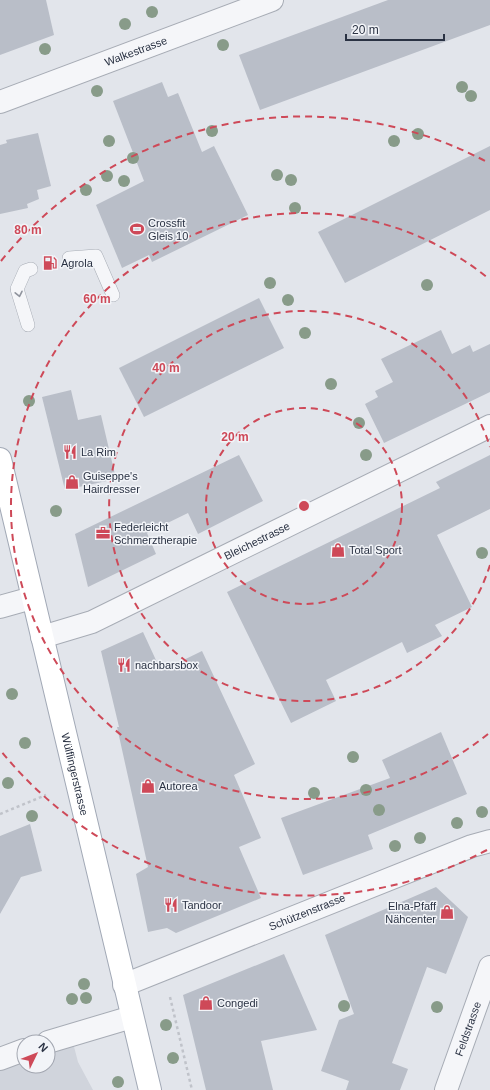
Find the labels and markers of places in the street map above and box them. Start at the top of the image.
place label: Crossfit Gleis 10 [148,217,188,242]
sports icon: Crossfit Gleis 10 [129,221,145,237]
fuel station icon: Agrola [42,255,58,271]
place label: Agrola [61,257,94,269]
restaurant icon: La Rim [62,444,78,460]
place label: La Rim [81,446,116,458]
place label: Guiseppe's Hairdresser [83,470,140,495]
shop icon: Guiseppe's Hairdresser [64,474,80,490]
centre of rings [297,499,311,513]
place label: Federleicht Schmerztherapie [114,521,197,546]
office icon: Federleicht Schmerztherapie [95,525,111,541]
shop icon: Total Sport [330,542,346,558]
place label: Total Sport [349,544,402,556]
restaurant icon: nachbarsbox [116,657,132,673]
place label: nachbarsbox [135,659,198,671]
shop icon: Autorea [140,778,156,794]
place label: Autorea [159,780,198,792]
restaurant icon: Tandoor [163,897,179,913]
place label: Tandoor [182,899,222,911]
place label: Elna-Pfaff Nähcenter [385,900,437,925]
shop icon: Elna-Pfaff Nähcenter [439,904,455,920]
shop icon: Congedi [198,995,214,1011]
place label: Congedi [217,997,258,1009]

